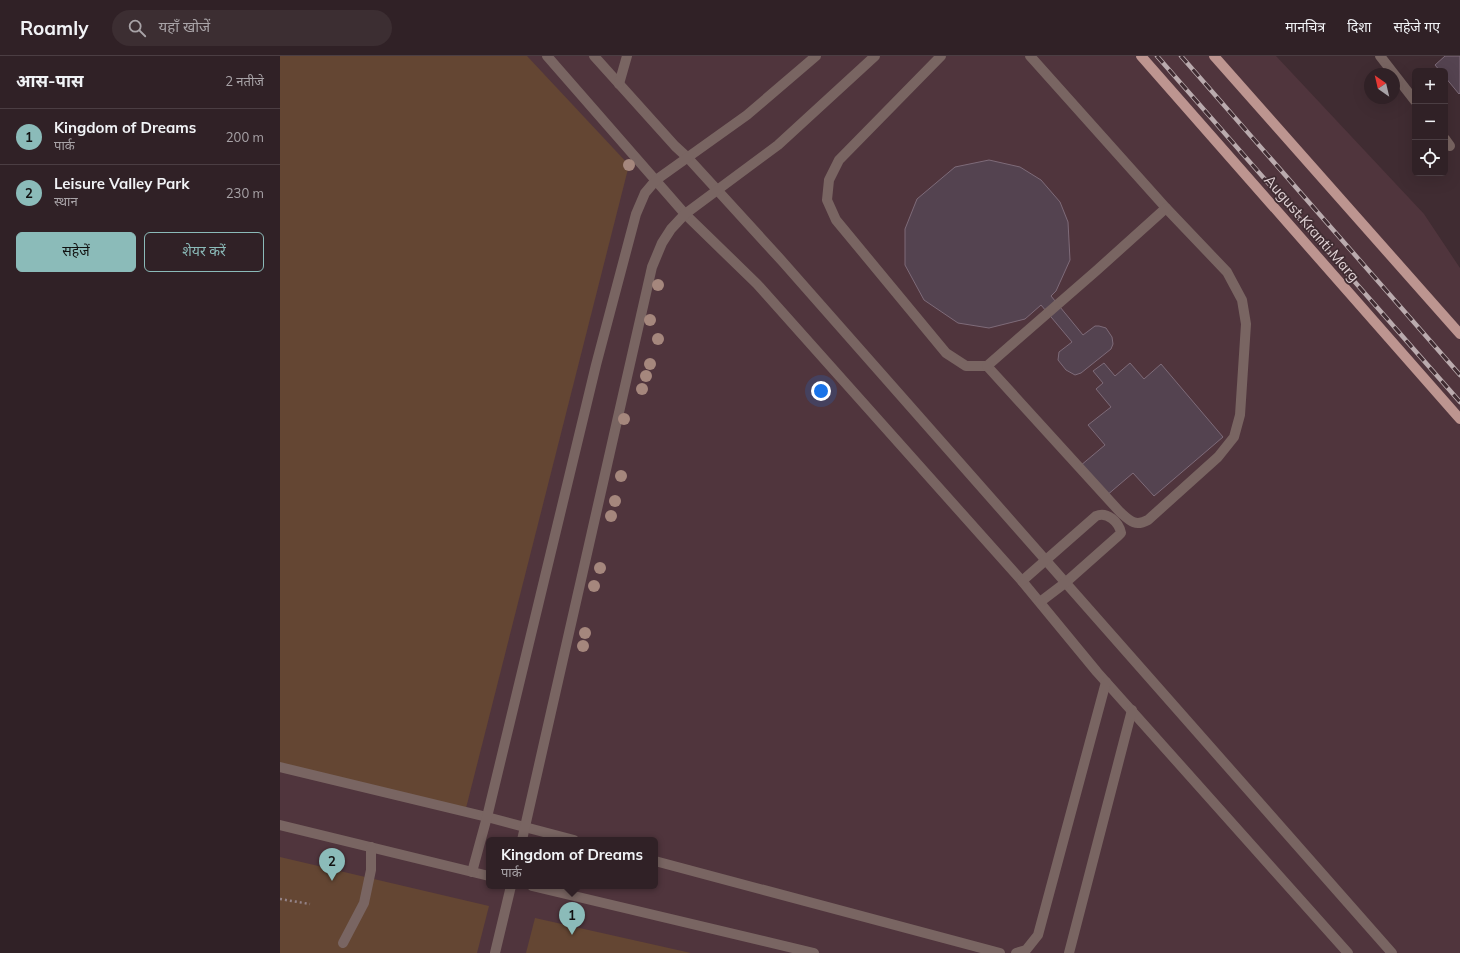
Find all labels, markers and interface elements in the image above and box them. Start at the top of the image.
search box [112,10,392,46]
text: Roamly [20,16,88,40]
icon: search [126,17,148,39]
text: यहाँ खोजें [158,17,210,36]
text: मानचित्र [1285,18,1325,36]
text: दिशा [1347,18,1371,36]
text: सहेजे गए [1393,18,1440,36]
north arrow [1364,68,1400,104]
map controls [1412,68,1448,176]
button: + [1412,68,1448,104]
text: आस-पास [16,70,83,91]
text: 2 नतीजे [225,73,264,89]
button: − [1412,104,1448,140]
text: Kingdom of Dreams [54,118,196,137]
text: 1 [25,129,33,145]
text: 200 m [226,129,264,145]
text: पार्क [54,137,75,153]
button: locate [1412,140,1448,176]
street label: August Kranti Marg [1260,171,1364,285]
text: Leisure Valley Park [54,174,190,193]
text: 2 [25,185,33,201]
text: 230 m [226,185,264,201]
text: स्थान [54,193,78,209]
button: सहेजें [16,232,136,272]
button: शेयर करें [144,232,264,272]
your location [811,381,831,401]
popup [486,837,658,889]
text: Kingdom of Dreams [501,845,643,864]
pin: 2 [319,848,345,881]
text: पार्क [501,864,522,880]
pin: 1 [559,902,585,935]

